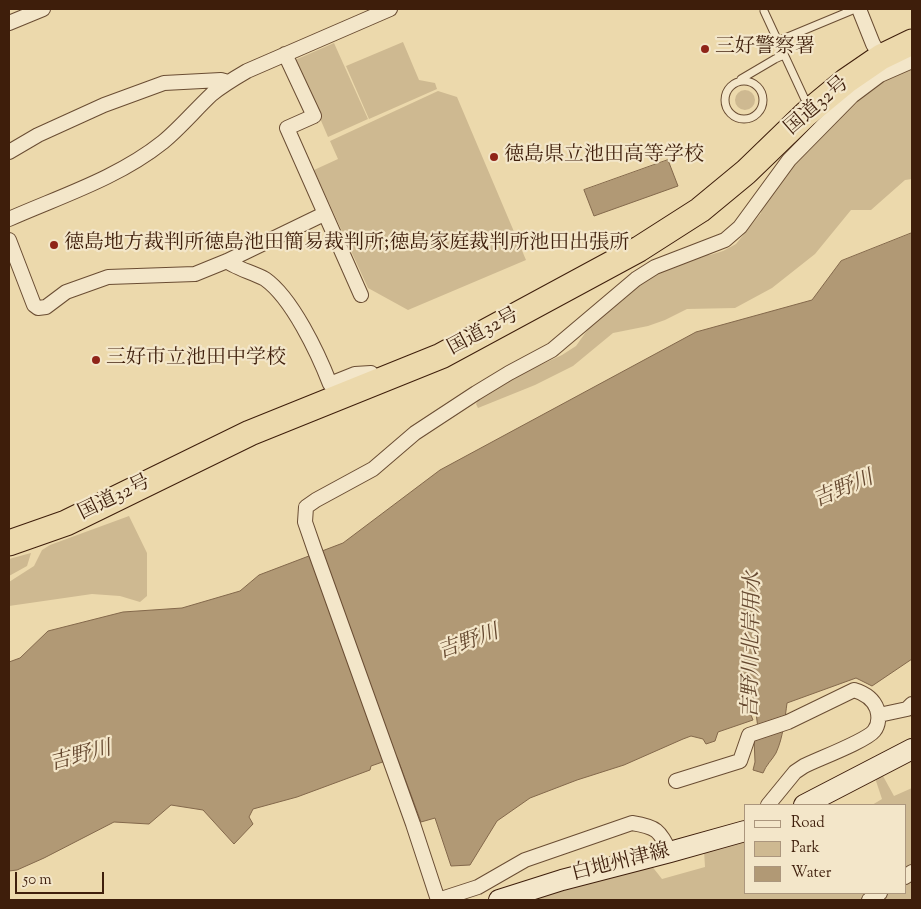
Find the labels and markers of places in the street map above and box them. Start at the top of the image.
place label: 三好警察署 [715,37,815,61]
marker: 三好警察署 [699,43,711,55]
place label: 徳島県立池田高等学校 [504,145,704,169]
marker: 徳島県立池田高等学校 [488,151,500,163]
place label: 徳島地方裁判所徳島池田簡易裁判所;徳島家庭裁判所池田出張所 [64,233,629,257]
marker: 徳島地方裁判所徳島池田簡易裁判所;徳島家庭裁判所池田出張所 [48,239,60,251]
place label: 三好市立池田中学校 [106,348,286,372]
marker: 三好市立池田中学校 [90,354,102,366]

